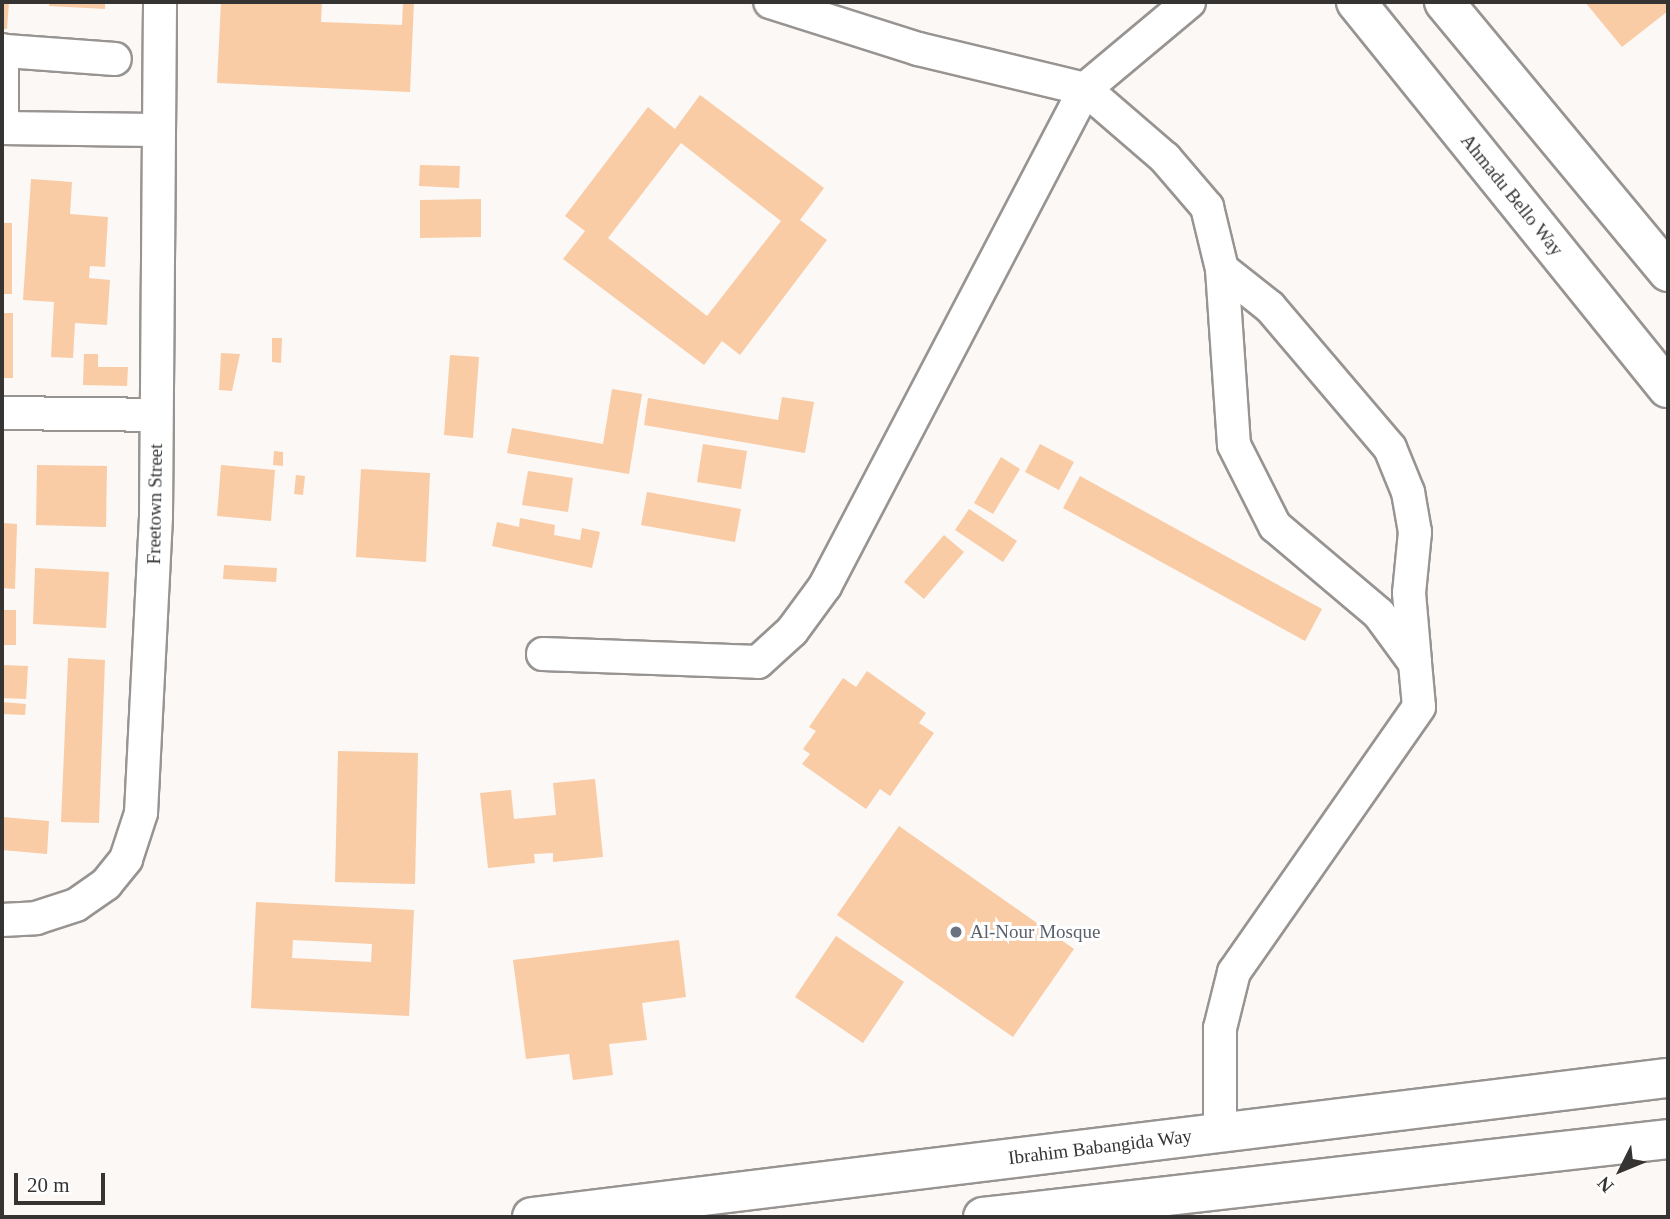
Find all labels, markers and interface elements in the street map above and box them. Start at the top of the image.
street label: Ahmadu Bello Way [1456,129,1568,261]
street label: Freetown Street [143,443,167,565]
place label: Al-Nour Mosque [970,921,1100,943]
marker: Al-Nour Mosque [948,924,964,940]
street label: Ibrahim Babangida Way [1007,1124,1193,1170]
north arrow [1586,1135,1656,1205]
scale bar [18,1160,108,1204]
text: N [1593,1172,1618,1197]
text: 20 m [27,1173,70,1197]

